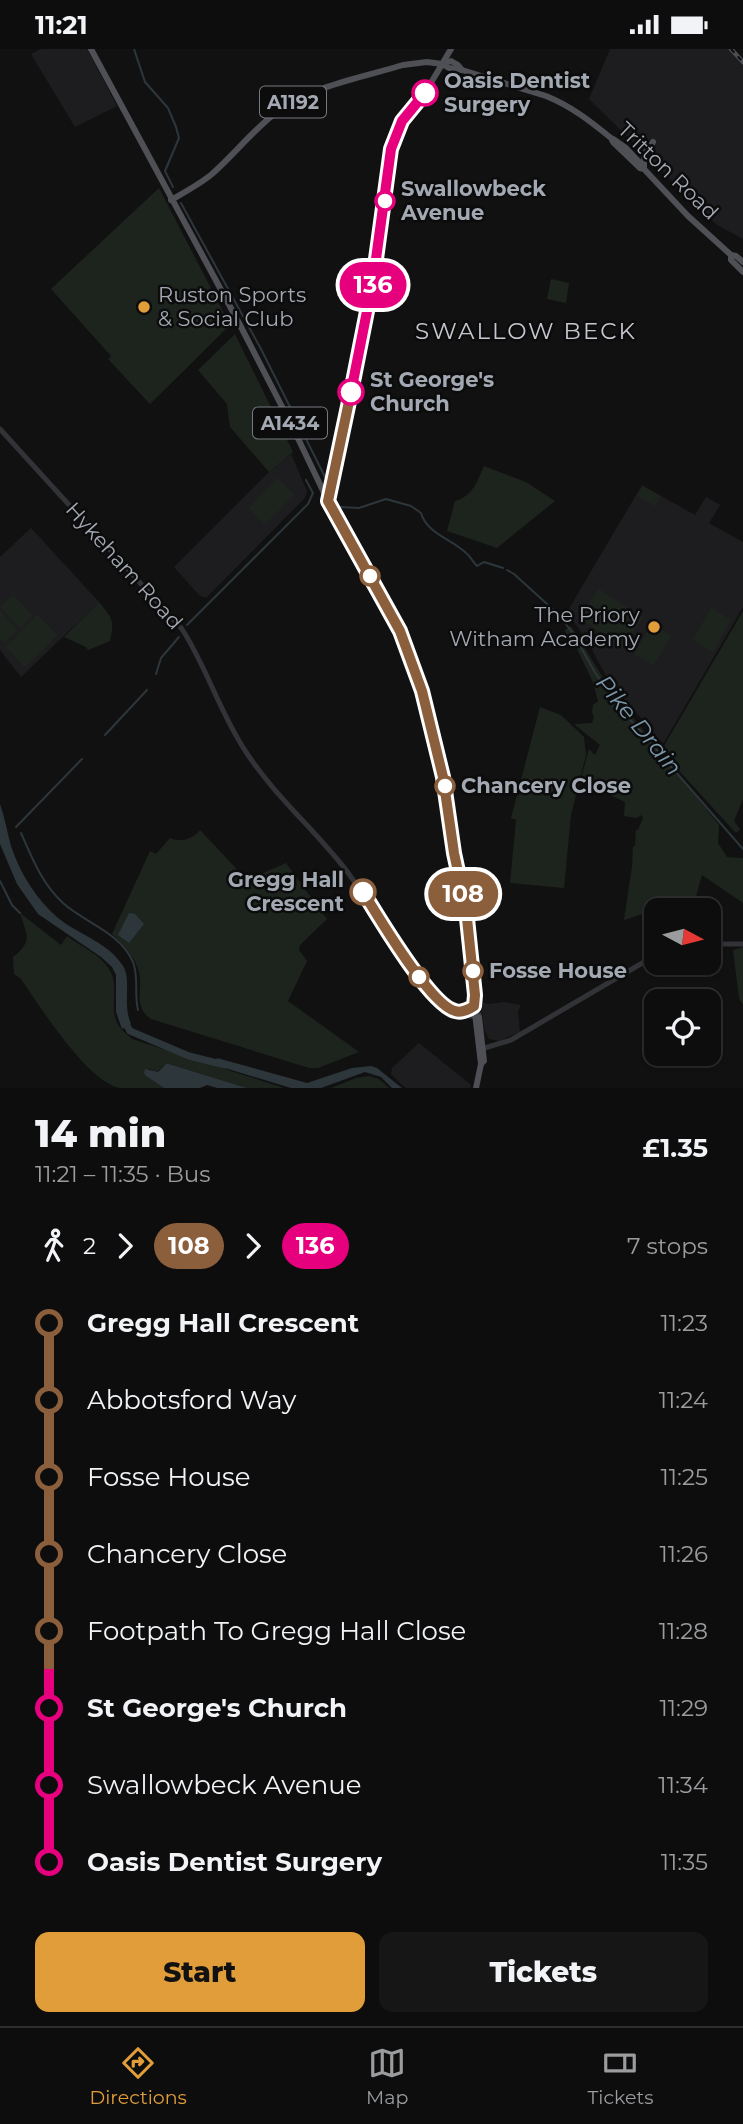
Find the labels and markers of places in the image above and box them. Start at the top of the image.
place label: Oasis Dentist Surgery [444,68,590,117]
marker: Oasis Dentist Surgery [412,80,438,106]
place label: Swallowbeck Avenue [400,176,546,225]
marker: Swallowbeck Avenue [375,191,395,211]
place label: Ruston Sports & Social Club [158,282,306,331]
marker: Ruston Sports & Social Club [136,299,152,315]
place label: St George's Church [370,367,494,416]
marker: St George's Church [338,379,364,405]
unlabelled marker [360,566,380,586]
place label: The Priory Witham Academy [449,602,641,651]
marker: The Priory Witham Academy [646,619,662,635]
place label: Chancery Close [461,773,631,798]
marker: Chancery Close [435,776,455,796]
place label: Gregg Hall Crescent [228,867,344,916]
marker: Gregg Hall Crescent [350,879,376,905]
place label: Fosse House [489,958,627,983]
marker: Fosse House [463,961,483,981]
unlabelled marker [409,967,429,987]

